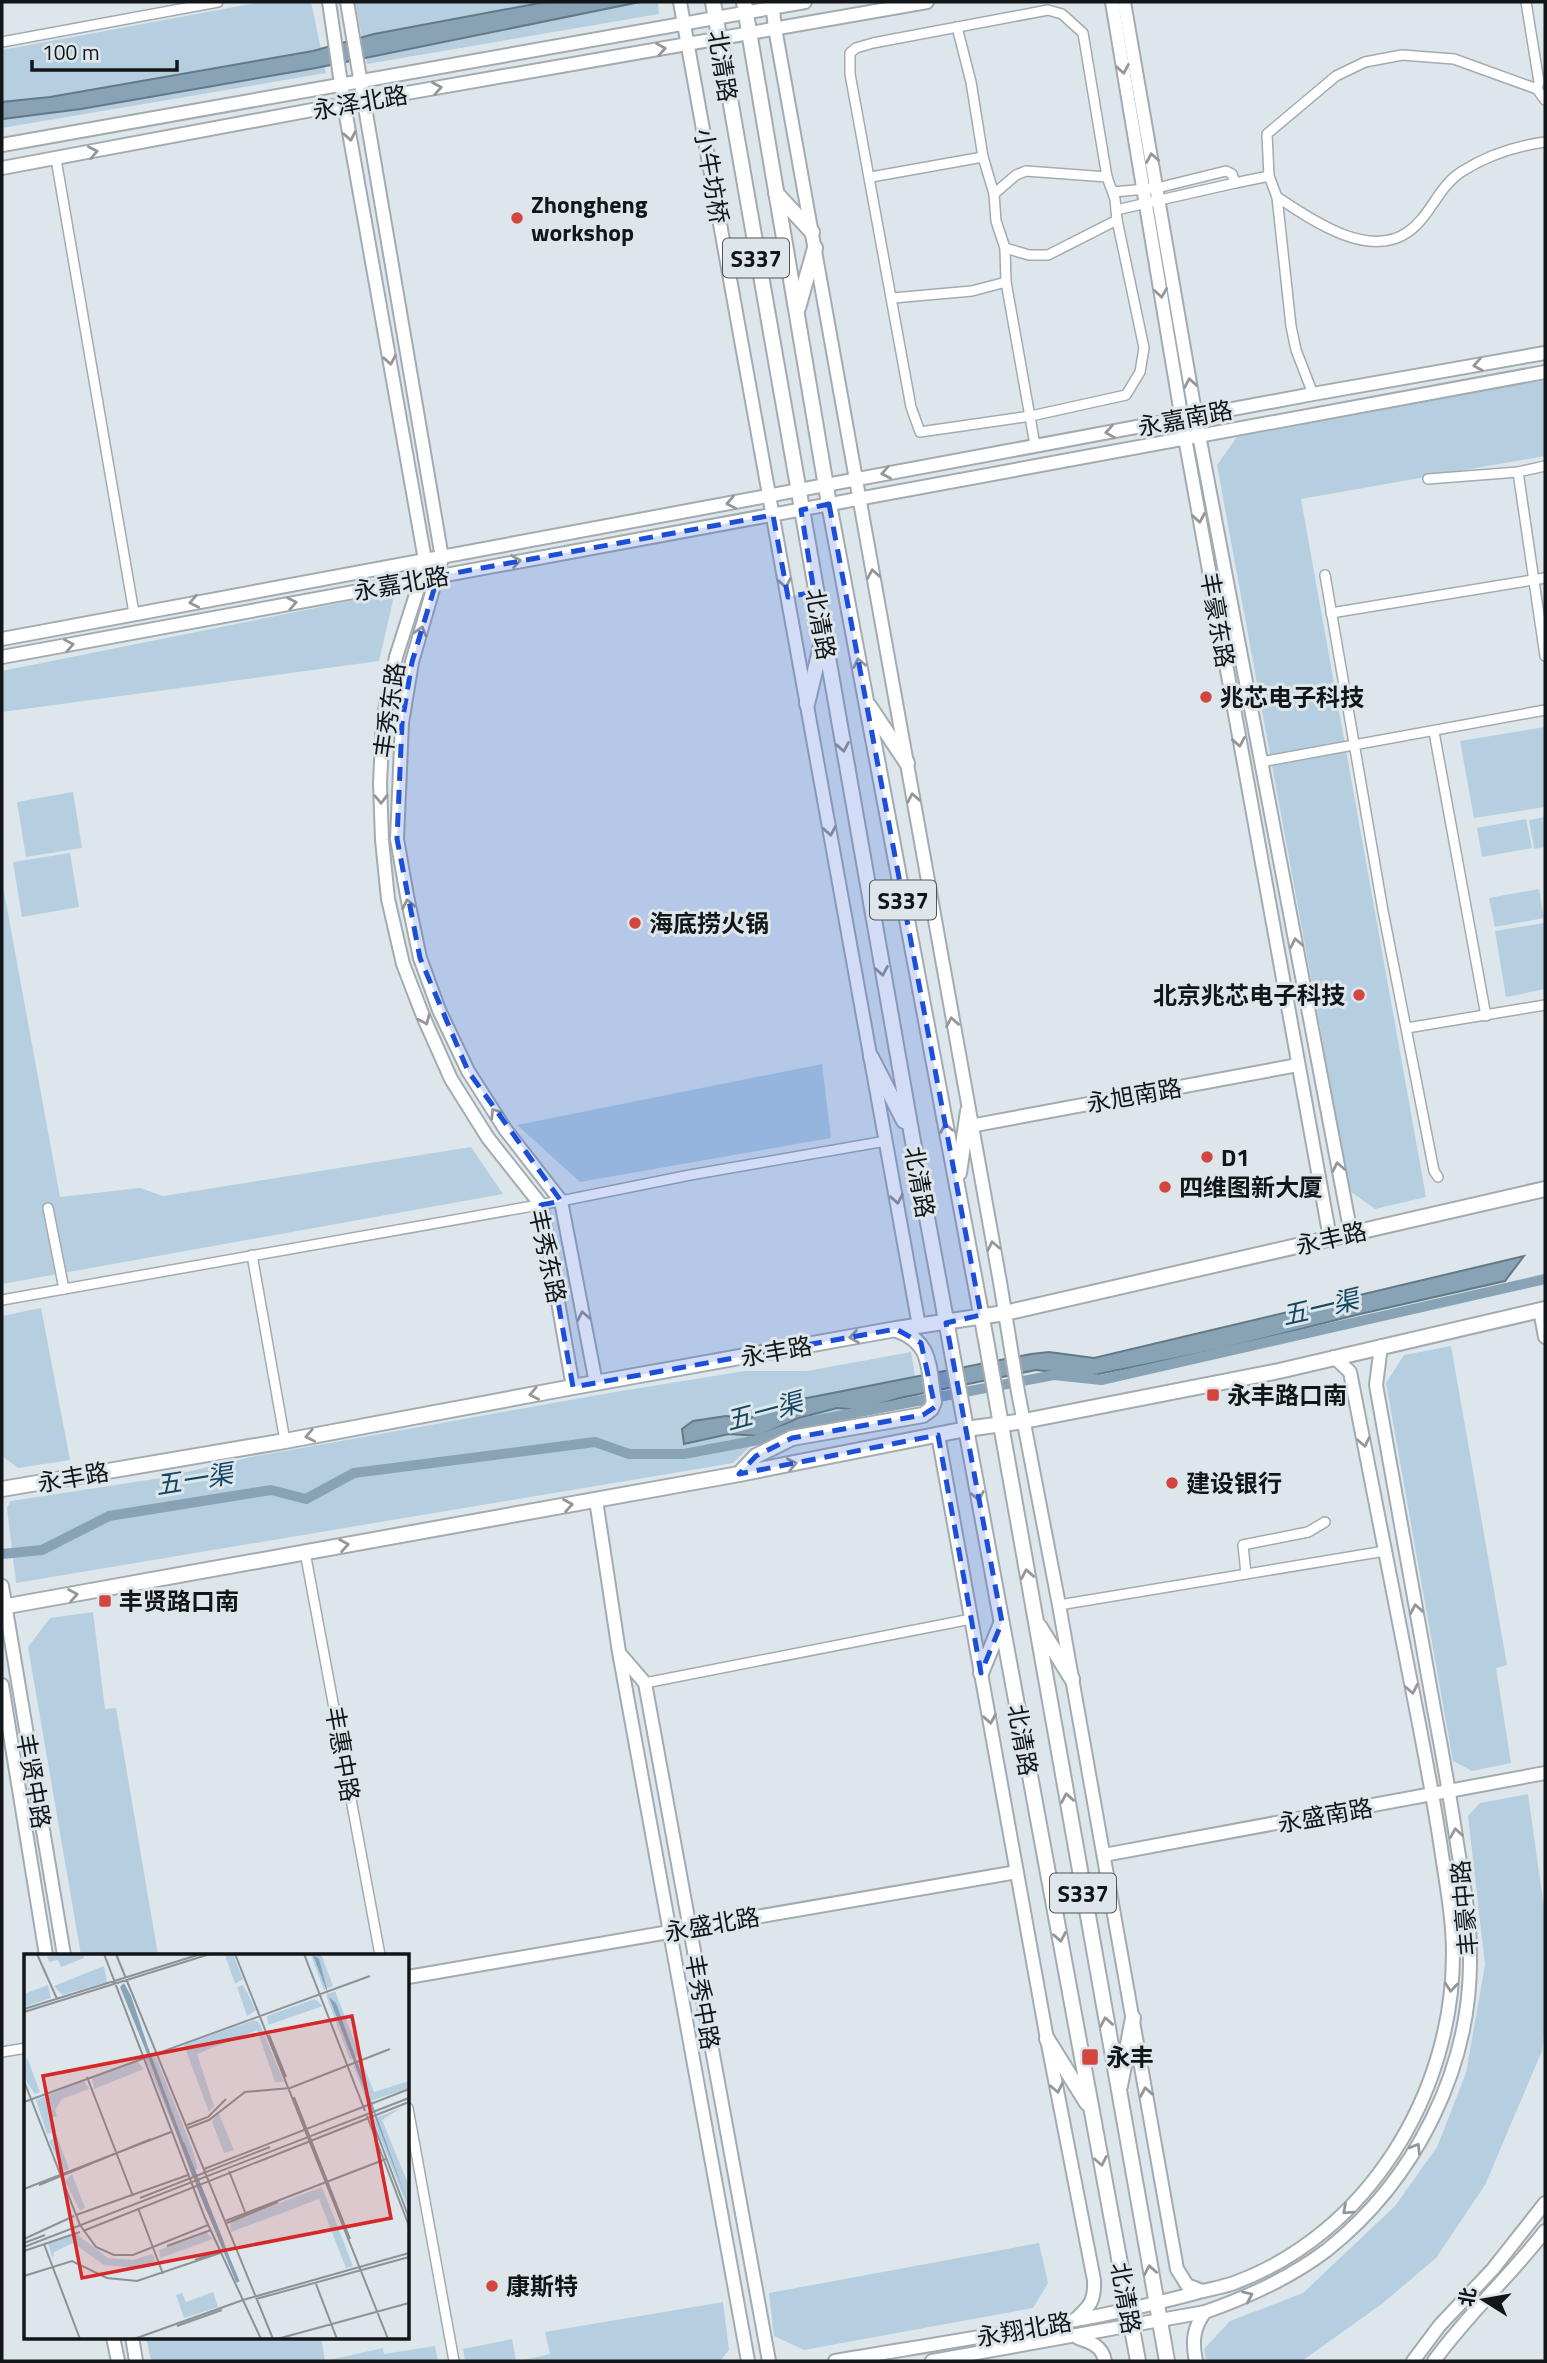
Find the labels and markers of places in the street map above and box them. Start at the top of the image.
place label: Zhongheng workshop [531,186,648,250]
marker: Zhongheng workshop [509,210,525,226]
place label: 兆芯电子科技 [1220,679,1364,715]
marker: 兆芯电子科技 [1198,689,1214,705]
place label: 海底捞火锅 [649,905,769,941]
marker: 海底捞火锅 [627,915,643,931]
place label: 北京兆芯电子科技 [1153,977,1345,1013]
marker: 北京兆芯电子科技 [1351,987,1367,1003]
place label: D1 [1221,1139,1250,1175]
marker: D1 [1199,1149,1215,1165]
place label: 四维图新大厦 [1179,1169,1323,1205]
marker: 四维图新大厦 [1157,1179,1173,1195]
place label: 永丰路口南 [1227,1377,1347,1413]
marker: 永丰路口南 [1205,1387,1221,1403]
place label: 建设银行 [1186,1465,1282,1501]
marker: 建设银行 [1164,1475,1180,1491]
place label: 丰贤路口南 [119,1583,239,1619]
marker: 丰贤路口南 [97,1593,113,1609]
place label: 永丰 [1106,2039,1154,2075]
marker: 永丰 [1080,2047,1100,2067]
place label: 康斯特 [506,2268,578,2304]
marker: 康斯特 [484,2278,500,2294]

